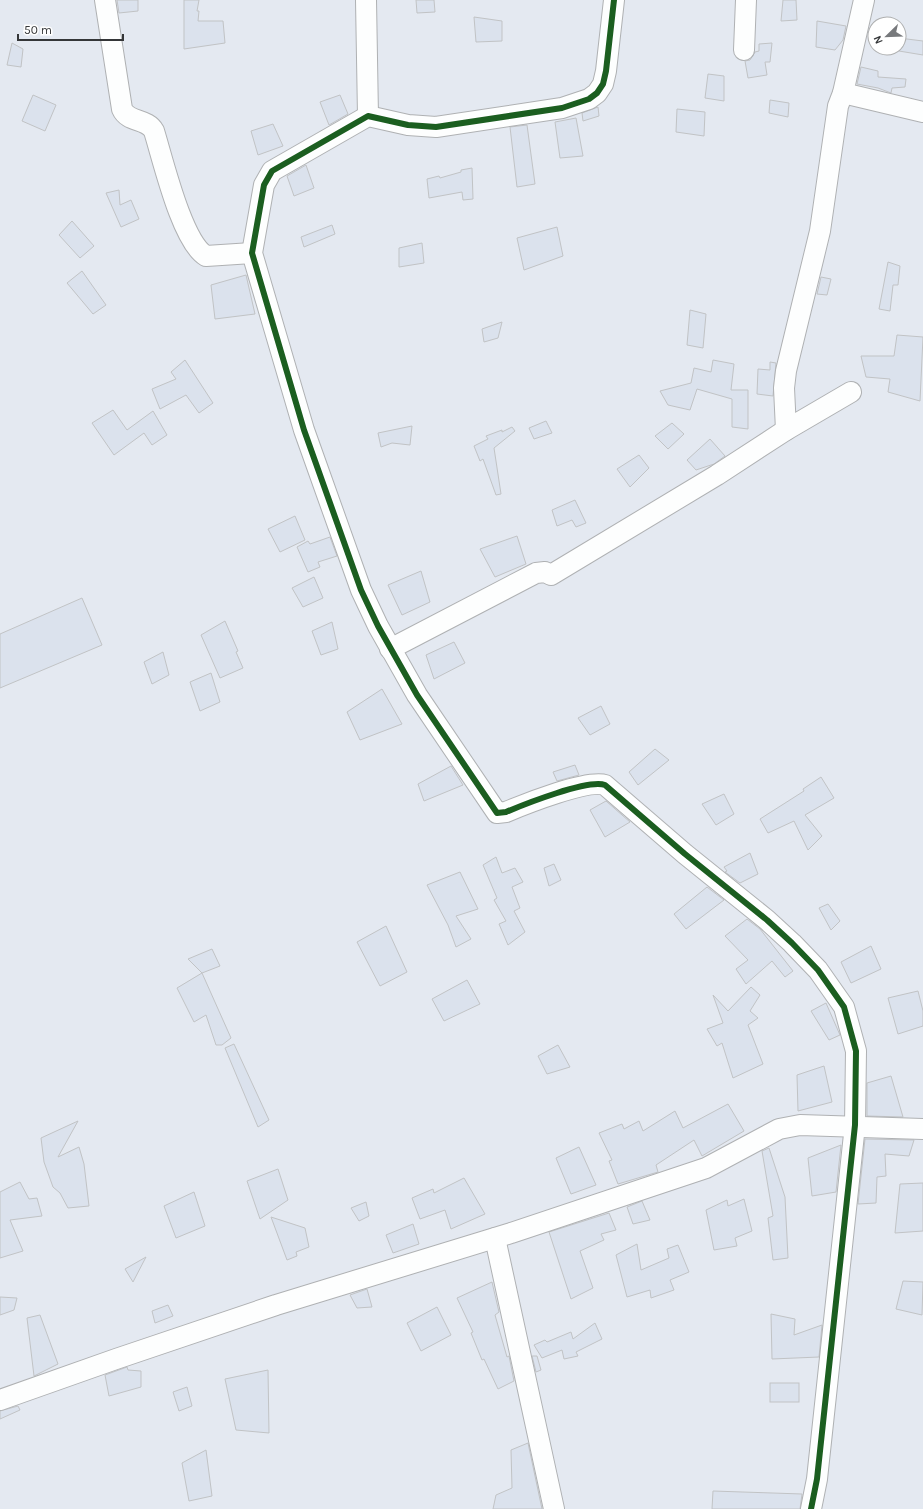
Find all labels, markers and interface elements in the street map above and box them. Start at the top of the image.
scale bar [18,16,123,42]
north arrow [867,16,907,56]
text: 50 m [24,23,52,37]
text: N [871,34,886,46]

